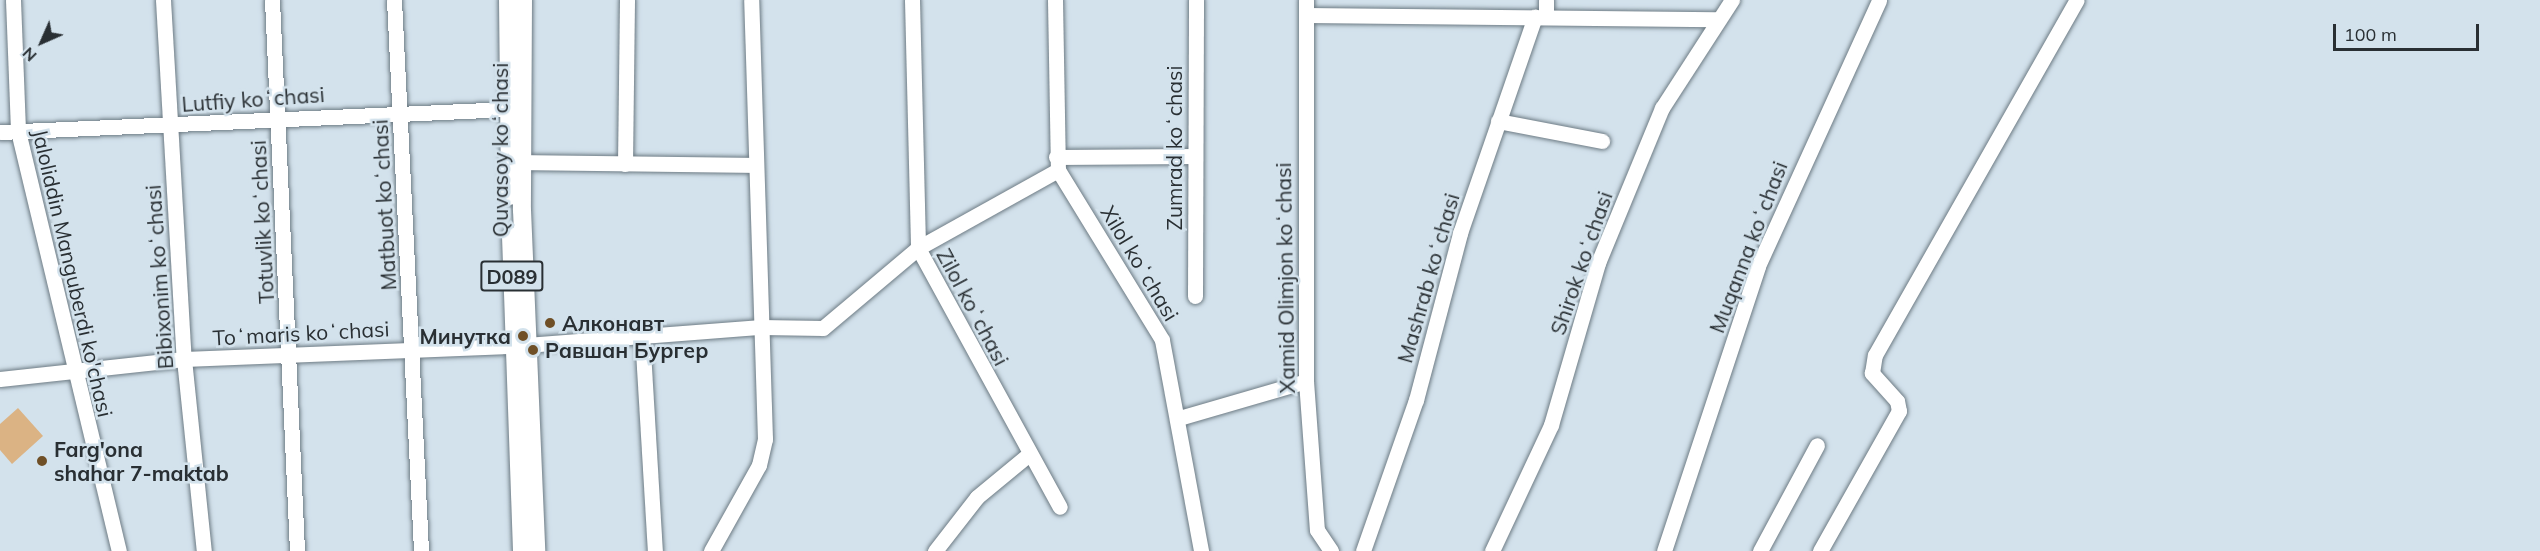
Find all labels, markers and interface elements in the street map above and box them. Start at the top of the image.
north arrow [12,12,72,72]
scale bar [2336,12,2482,50]
text: 100 m [2344,23,2397,46]
text: N [18,43,41,66]
street label: Quvasoy koʻchasi [487,63,513,237]
street label: Zumrad koʻchasi [1161,66,1187,230]
street label: Lutfiy koʻchasi [181,81,325,117]
street label: Matbuot koʻchasi [367,119,401,291]
street label: Jaloliddin Manguberdi ko'chasi [28,127,118,419]
street label: Totuvlik koʻchasi [245,140,279,304]
street label: Muqanna koʻchasi [1704,158,1792,336]
street label: Xamid Olimjon koʻchasi [1270,162,1300,394]
street label: Bibixonim koʻchasi [140,184,178,370]
street label: Shirok koʻchasi [1545,188,1617,338]
street label: Mashrab koʻchasi [1392,190,1464,366]
street label: Xilol koʻchasi [1096,201,1184,325]
street label: Zilol koʻchasi [932,244,1014,370]
road number: D089 [479,259,545,293]
place label: Алконавт [562,310,664,336]
street label: Toʻmaris koʻchasi [212,316,390,350]
marker: Алконавт [543,316,557,330]
place label: Минутка [420,323,511,349]
marker: Минутка [516,329,530,343]
place label: Равшан Бургер [545,337,708,363]
marker: Равшан Бургер [526,343,540,357]
place label: Farg'ona shahar 7-maktab [54,436,229,486]
marker: Farg'ona shahar 7-maktab [35,454,49,468]

